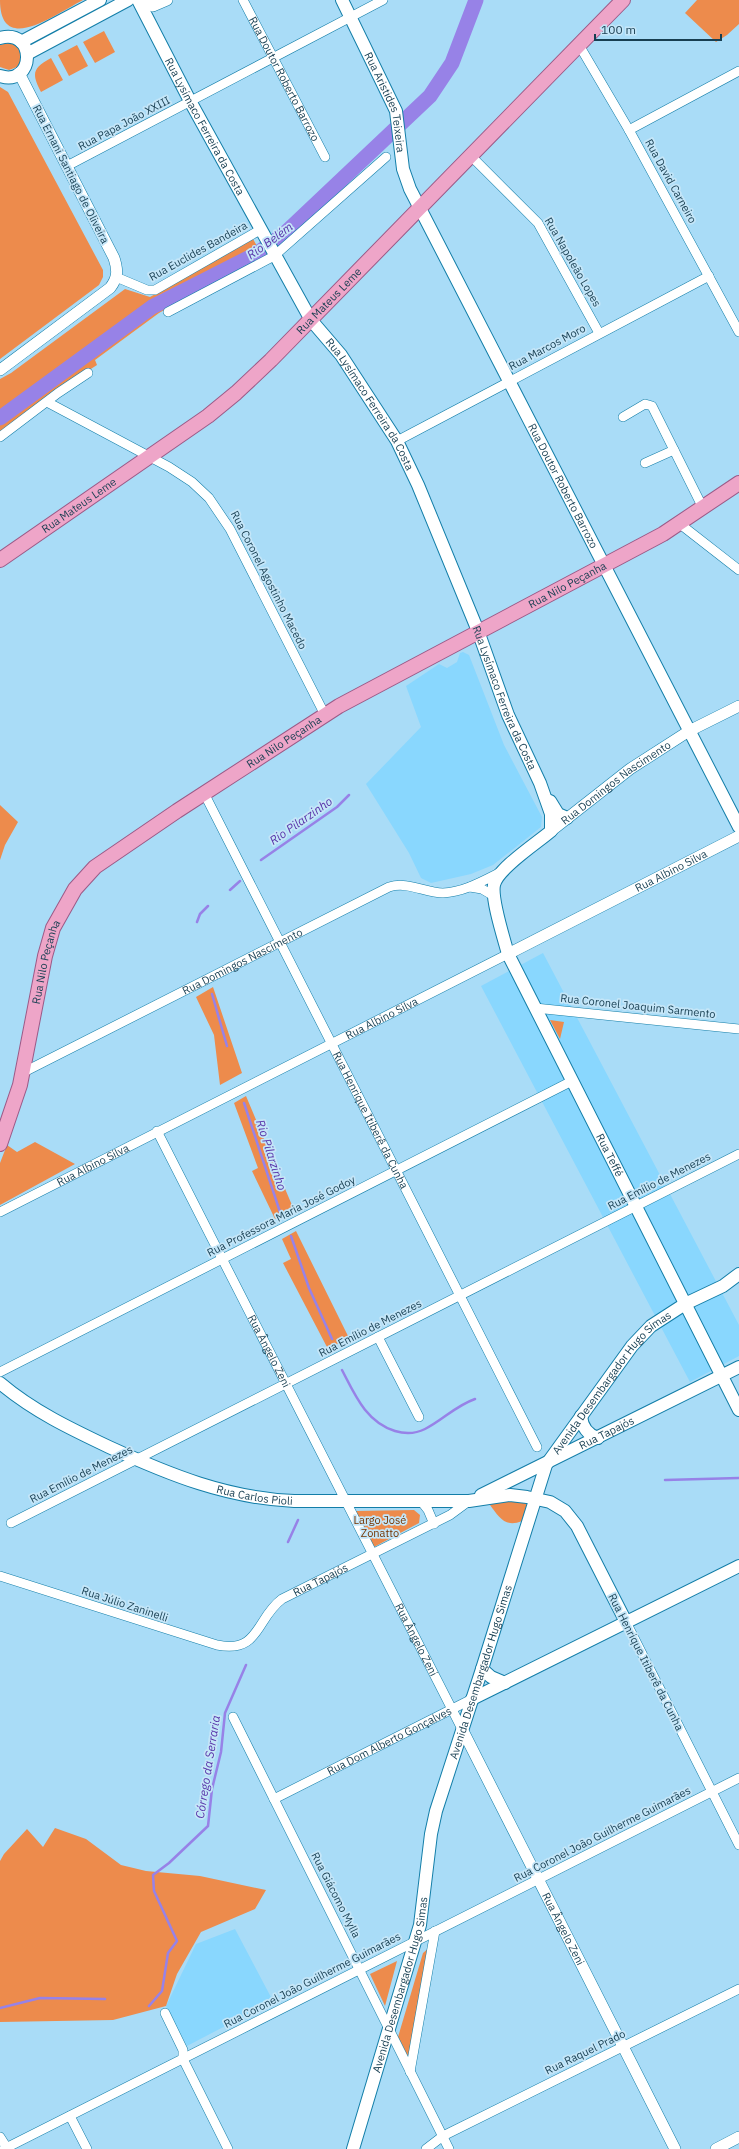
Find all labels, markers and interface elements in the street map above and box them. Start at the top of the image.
street label: Rua Doutor Roberto Barrozo [246,14,323,144]
scale bar [595,16,721,42]
text: 100 m [601,22,636,37]
street label: Rua Aristides Teixeira [361,50,408,153]
street label: Rua Lysímaco Ferreira da Costa [162,55,248,198]
street label: Rua Papa João XXIII [76,93,172,153]
street label: Rua Ernani Santiago de Oliveira [30,102,112,246]
street label: Rua David Carneiro [642,137,700,225]
street label: Rua Napoleão Lopes [542,215,604,309]
street label: Rua Euclides Bandeira [146,218,250,284]
water label: Rio Belém [244,219,296,262]
street label: Rua Mateus Leme [293,265,364,337]
street label: Rua Marcos Moro [506,321,588,373]
street label: Rua Lysímaco Ferreira da Costa [323,335,417,473]
street label: Rua Doutor Roberto Barrozo [525,421,601,551]
street label: Rua Mateus Leme [39,475,119,536]
street label: Rua Coronel Agostinho Macedo [228,508,310,652]
street label: Rua Nilo Peçanha [526,558,609,611]
street label: Rua Lysímaco Ferreira da Costa [470,623,540,772]
street label: Rua Nilo Peçanha [244,712,324,771]
street label: Rua Domingos Nascimento [558,738,673,828]
water label: Rio Pilarzinho [266,793,335,848]
street label: Rua Albino Silva [632,846,710,895]
street label: Rua Nilo Peçanha [29,917,63,1005]
street label: Rua Domingos Nascimento [180,925,305,998]
street label: Rua Coronel Joaquim Sarmento [560,991,716,1021]
street label: Rua Albino Silva [343,994,420,1042]
street label: Rua Henrique Itiberê da Cunha [330,1049,411,1191]
water label: Rio Pilarzinho [253,1118,290,1193]
street label: Rua Teffé [593,1131,627,1179]
street label: Rua Albino Silva [54,1141,131,1189]
street label: Rua Emílio de Menezes [605,1149,713,1213]
street label: Rua Professora Maria José Godoy [204,1172,358,1260]
street label: Rua Emílio de Menezes [316,1296,424,1360]
street label: Avenida Desembargador Hugo Simas [549,1308,674,1457]
street label: Rua Ângelo Zeni [245,1312,294,1390]
street label: Rua Tapajós [577,1413,636,1452]
street label: Rua Emílio de Menezes [27,1442,135,1506]
street label: Rua Carlos Pioli [215,1482,293,1508]
park label: Largo José Zonatto [354,1513,406,1540]
street label: Rua Tapajós [291,1560,350,1599]
street label: Rua Júlio Zaninelli [80,1583,170,1625]
street label: Avenida Desembargador Hugo Simas [446,1583,515,1761]
street label: Rua Henrique Itiberê da Cunha [605,1591,687,1733]
street label: Rua Ângelo Zeni [392,1601,441,1678]
street label: Rua Dom Alberto Gonçalves [324,1704,454,1778]
water label: Córrego da Serraria [192,1714,223,1820]
street label: Rua Coronel João Guilherme Guimarães [511,1783,693,1885]
street label: Rua Giácomo Mylla [308,1850,364,1940]
street label: Rua Ângelo Zeni [539,1890,588,1968]
street label: Avenida Desembargador Hugo Simas [369,1896,430,2074]
street label: Rua Coronel João Guilherme Guimarães [221,1929,403,2031]
street label: Rua Raquel Prado [542,2026,628,2078]

